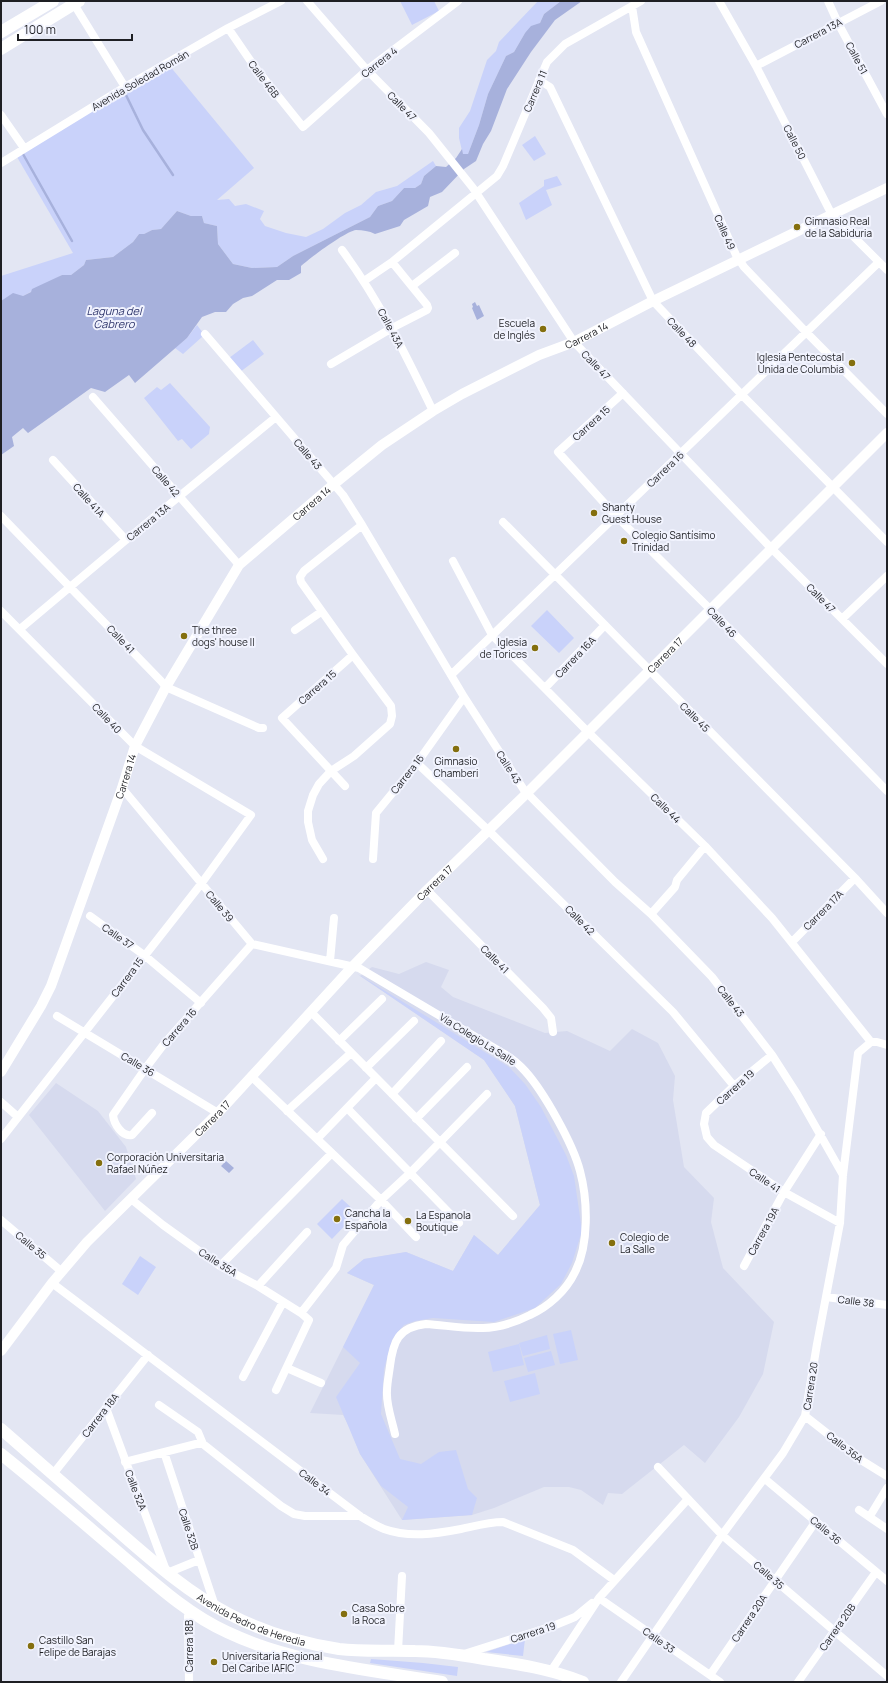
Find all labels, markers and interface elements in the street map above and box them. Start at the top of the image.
street label: Carrera 13A [792,14,845,51]
scale bar [18,16,132,42]
text: 100 m [24,21,56,38]
street label: Calle 51 [843,39,871,77]
street label: Carrera 4 [358,43,400,81]
street label: Avenida Soledad Román [89,46,191,114]
street label: Calle 46B [245,57,283,101]
street label: Carrera 11 [520,68,550,114]
street label: Calle 47 [384,88,420,124]
street label: Calle 50 [780,122,810,162]
street label: Calle 49 [711,212,739,252]
place label: Gimnasio Real de la Sabiduria [805,214,872,240]
marker: Gimnasio Real de la Sabiduria [792,222,802,232]
water label: Laguna del Cabrero [86,303,143,331]
street label: Calle 43A [375,306,408,351]
street label: Calle 48 [664,314,700,350]
place label: Escuela de Inglés [494,316,535,342]
street label: Carrera 14 [563,319,610,352]
marker: Escuela de Inglés [538,324,548,334]
street label: Calle 47 [578,347,614,383]
place label: Iglesia Pentecostal Unida de Columbia [757,350,844,376]
marker: Iglesia Pentecostal Unida de Columbia [847,358,857,368]
street label: Carrera 15 [569,402,613,444]
street label: Calle 43 [291,436,325,472]
street label: Carrera 16 [643,448,687,490]
street label: Calle 42 [149,463,184,500]
street label: Calle 41A [70,480,108,521]
street label: Carrera 14 [289,483,334,524]
street label: Carrera 13A [123,500,173,544]
place label: Shanty Guest House [602,500,662,526]
marker: Shanty Guest House [589,508,599,518]
place label: Colegio Santísimo Trinidad [632,528,715,554]
marker: Colegio Santísimo Trinidad [619,536,629,546]
street label: Calle 47 [803,580,839,616]
street label: Calle 46 [704,604,740,640]
street label: Calle 41 [104,622,138,656]
place label: The three dogs' house II [192,623,255,649]
marker: The three dogs' house II [179,631,189,641]
street label: Carrera 16A [552,633,599,681]
street label: Carrera 17 [644,634,686,676]
place label: Iglesia de Torices [480,635,527,661]
marker: Iglesia de Torices [530,643,540,653]
street label: Carrera 15 [295,666,339,707]
street label: Calle 45 [677,699,713,735]
street label: Calle 40 [89,700,125,736]
marker: Gimnasio Chamberi [451,744,461,754]
street label: Calle 43 [493,748,525,786]
street label: Carrera 16 [387,751,427,797]
street label: Carrera 14 [112,752,139,801]
place label: Gimnasio Chamberi [434,754,478,780]
street label: Calle 44 [648,790,684,826]
street label: Carrera 17 [413,862,456,904]
street label: Carrera 17A [800,886,847,933]
street label: Calle 39 [203,887,237,925]
street label: Calle 42 [562,902,598,938]
street label: Calle 37 [99,920,137,952]
street label: Calle 41 [478,942,512,976]
street label: Carrera 15 [107,954,147,1000]
street label: Calle 43 [714,982,748,1020]
street label: Carrera 16 [158,1005,200,1049]
street label: Vía Colegio La Salle [437,1010,519,1068]
street label: Calle 36 [119,1048,157,1080]
street label: Carrera 19 [713,1066,757,1108]
street label: Carrera 17 [191,1097,233,1139]
place label: Corporación Universitaria Rafael Núñez [107,1150,224,1176]
marker: Corporación Universitaria Rafael Núñez [94,1158,104,1168]
street label: Calle 41 [747,1164,783,1196]
street label: Carrera 19A [744,1204,782,1258]
place label: Cancha la Española [345,1206,391,1232]
place label: La Espanola Boutique [416,1208,471,1234]
marker: Cancha la Española [332,1214,342,1224]
marker: La Espanola Boutique [403,1216,413,1226]
street label: Calle 35 [13,1228,50,1262]
place label: Colegio de La Salle [620,1230,669,1256]
marker: Colegio de La Salle [607,1238,617,1248]
street label: Calle 35A [196,1245,240,1280]
street label: Calle 38 [837,1292,875,1310]
street label: Carrera 20 [799,1361,821,1411]
street label: Carrera 18A [78,1389,122,1440]
street label: Calle 36A [824,1428,867,1466]
street label: Calle 34 [296,1465,334,1499]
street label: Calle 32A [122,1468,150,1513]
street label: Calle 32B [176,1507,202,1551]
street label: Calle 36 [807,1513,845,1547]
street label: Calle 35 [751,1558,788,1592]
street label: Avenida Pedro de Heredia [194,1590,307,1649]
street label: Carrera 20A [728,1591,770,1645]
place label: Casa Sobre la Roca [352,1601,405,1627]
street label: Carrera 20B [816,1601,858,1653]
marker: Casa Sobre la Roca [339,1609,349,1619]
street label: Carrera 19 [509,1618,557,1646]
street label: Carrera 18B [182,1620,196,1672]
street label: Calle 33 [640,1624,678,1656]
place label: Castillo San Felipe de Barajas [39,1633,116,1659]
marker: Castillo San Felipe de Barajas [26,1641,36,1651]
place label: Universitaria Regional Del Caribe IAFIC [222,1649,322,1675]
marker: Universitaria Regional Del Caribe IAFIC [209,1657,219,1667]

